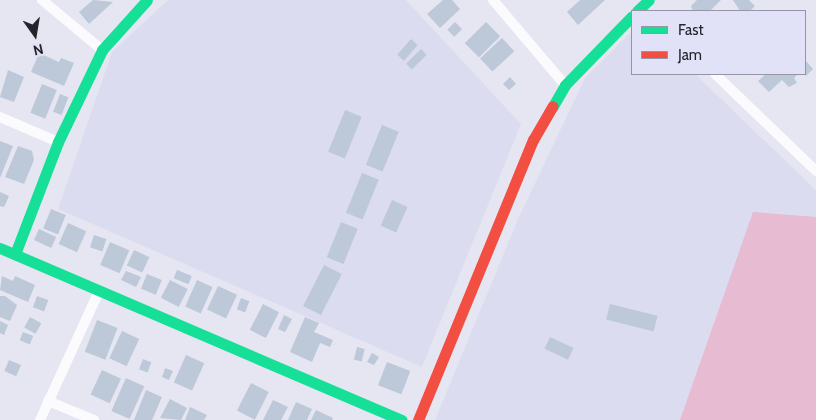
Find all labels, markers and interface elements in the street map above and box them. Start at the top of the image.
north arrow [10,10,60,60]
legend [631,10,806,75]
text: Fast [678,21,703,39]
text: N [32,40,45,59]
text: Jam [678,46,702,64]

